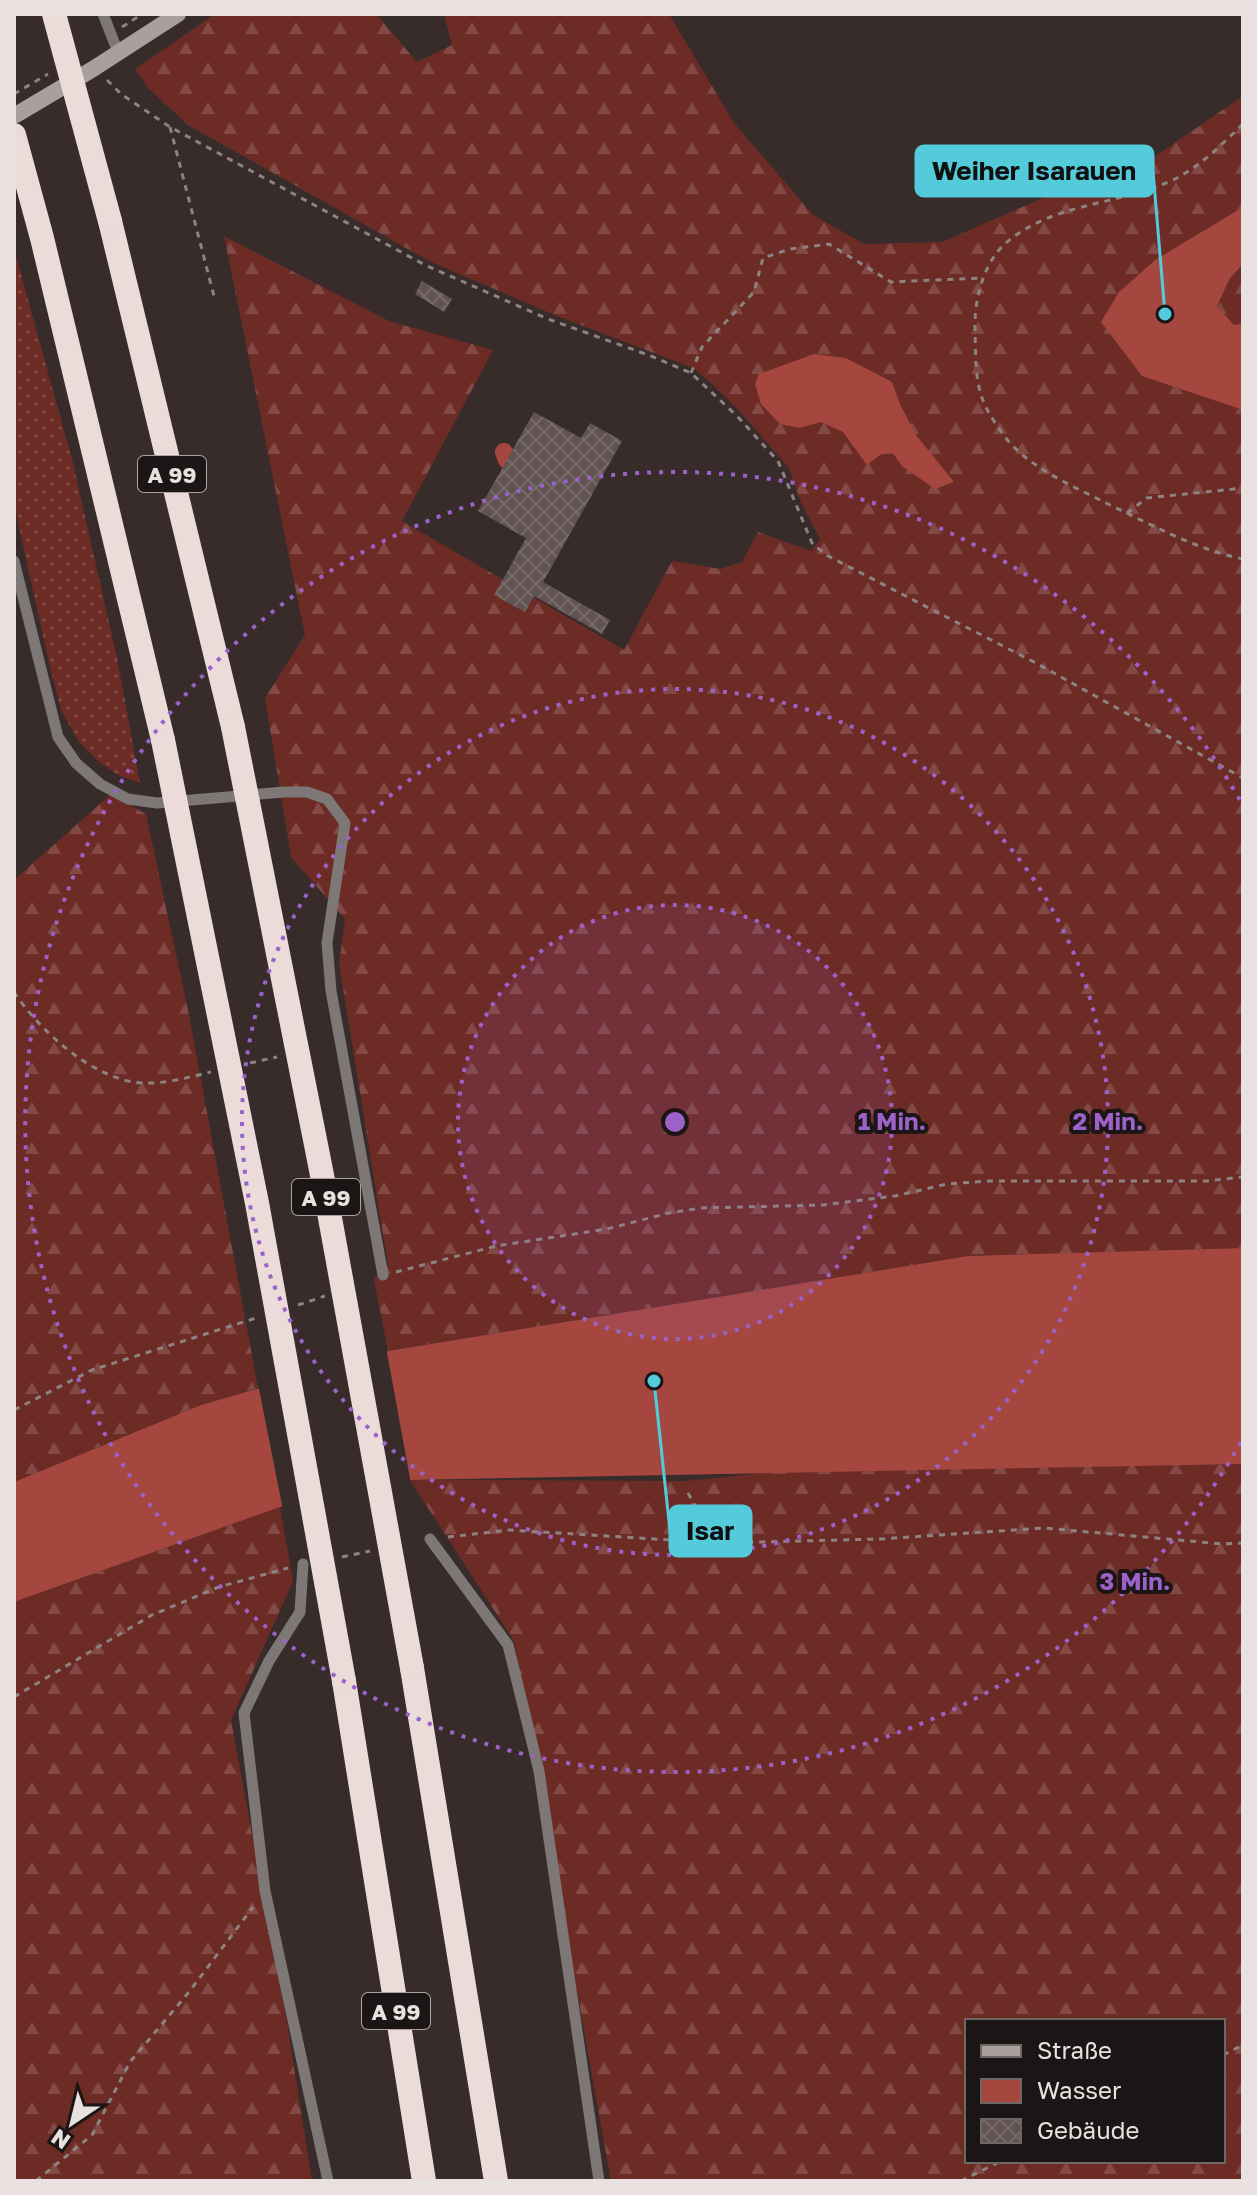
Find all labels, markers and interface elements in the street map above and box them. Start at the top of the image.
callout: Weiher Isarauen [916,146,1153,196]
text: Weiher Isarauen [932,155,1136,186]
road number: A 99 [138,456,206,492]
text: 1 Min. [858,1106,926,1135]
text: 2 Min. [1073,1106,1143,1135]
centre of rings [661,1108,689,1136]
road number: A 99 [292,1179,360,1215]
callout: Isar [670,1506,751,1556]
text: Isar [686,1515,734,1546]
text: 3 Min. [1100,1566,1170,1595]
road number: A 99 [362,1993,430,2029]
legend [965,2019,1225,2163]
text: Straße [1037,2035,1112,2064]
text: Wasser [1037,2075,1121,2104]
north arrow [32,2083,112,2163]
text: Gebäude [1037,2115,1139,2144]
text: N [46,2124,75,2156]

